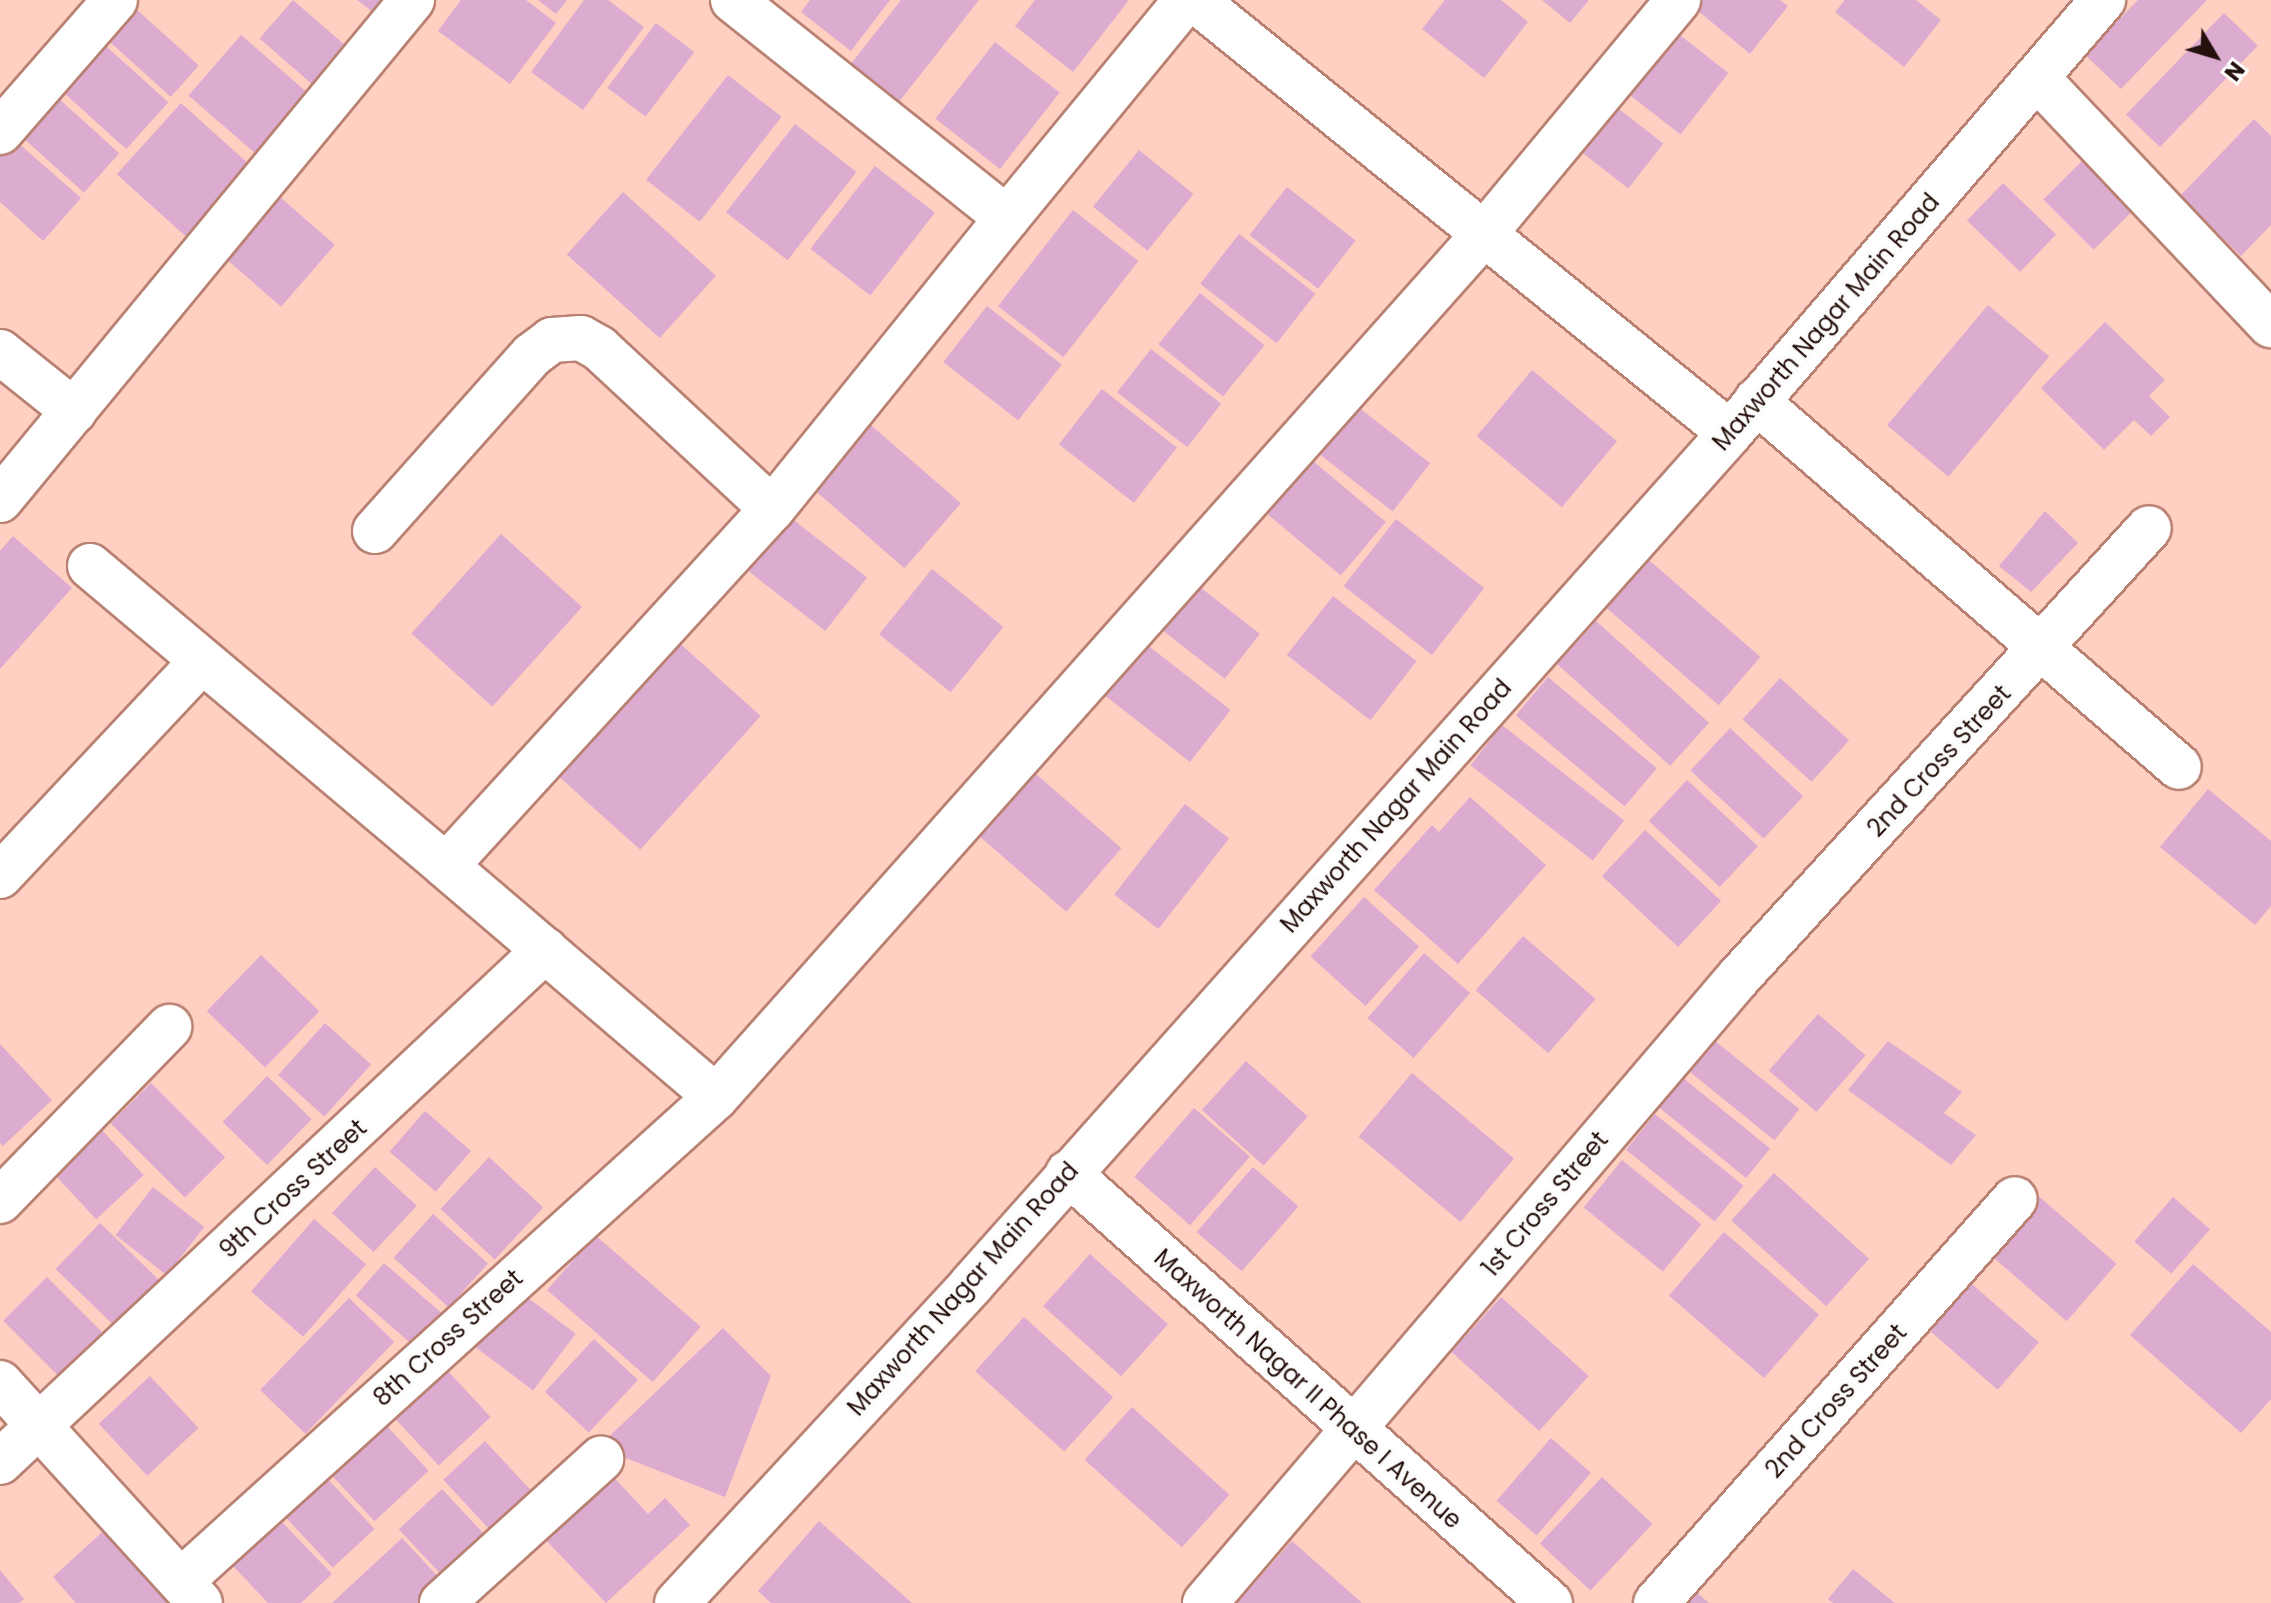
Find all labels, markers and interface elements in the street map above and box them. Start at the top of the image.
north arrow [2175,16,2255,96]
text: N [2217,55,2252,87]
street label: Maxworth Nagar Main Road [1707,188,1945,456]
street label: Maxworth Nagar Main Road [1275,673,1517,939]
street label: 2nd Cross Street [1862,679,2016,843]
street label: 9th Cross Street [214,1114,372,1264]
street label: 1st Cross Street [1476,1126,1614,1282]
street label: Maxworth Nagar Main Road [842,1156,1084,1422]
street label: Maxworth Nagar II Phase I Avenue [1148,1243,1468,1535]
street label: 8th Cross Street [368,1264,528,1412]
street label: 2nd Cross Street [1760,1318,1912,1484]

